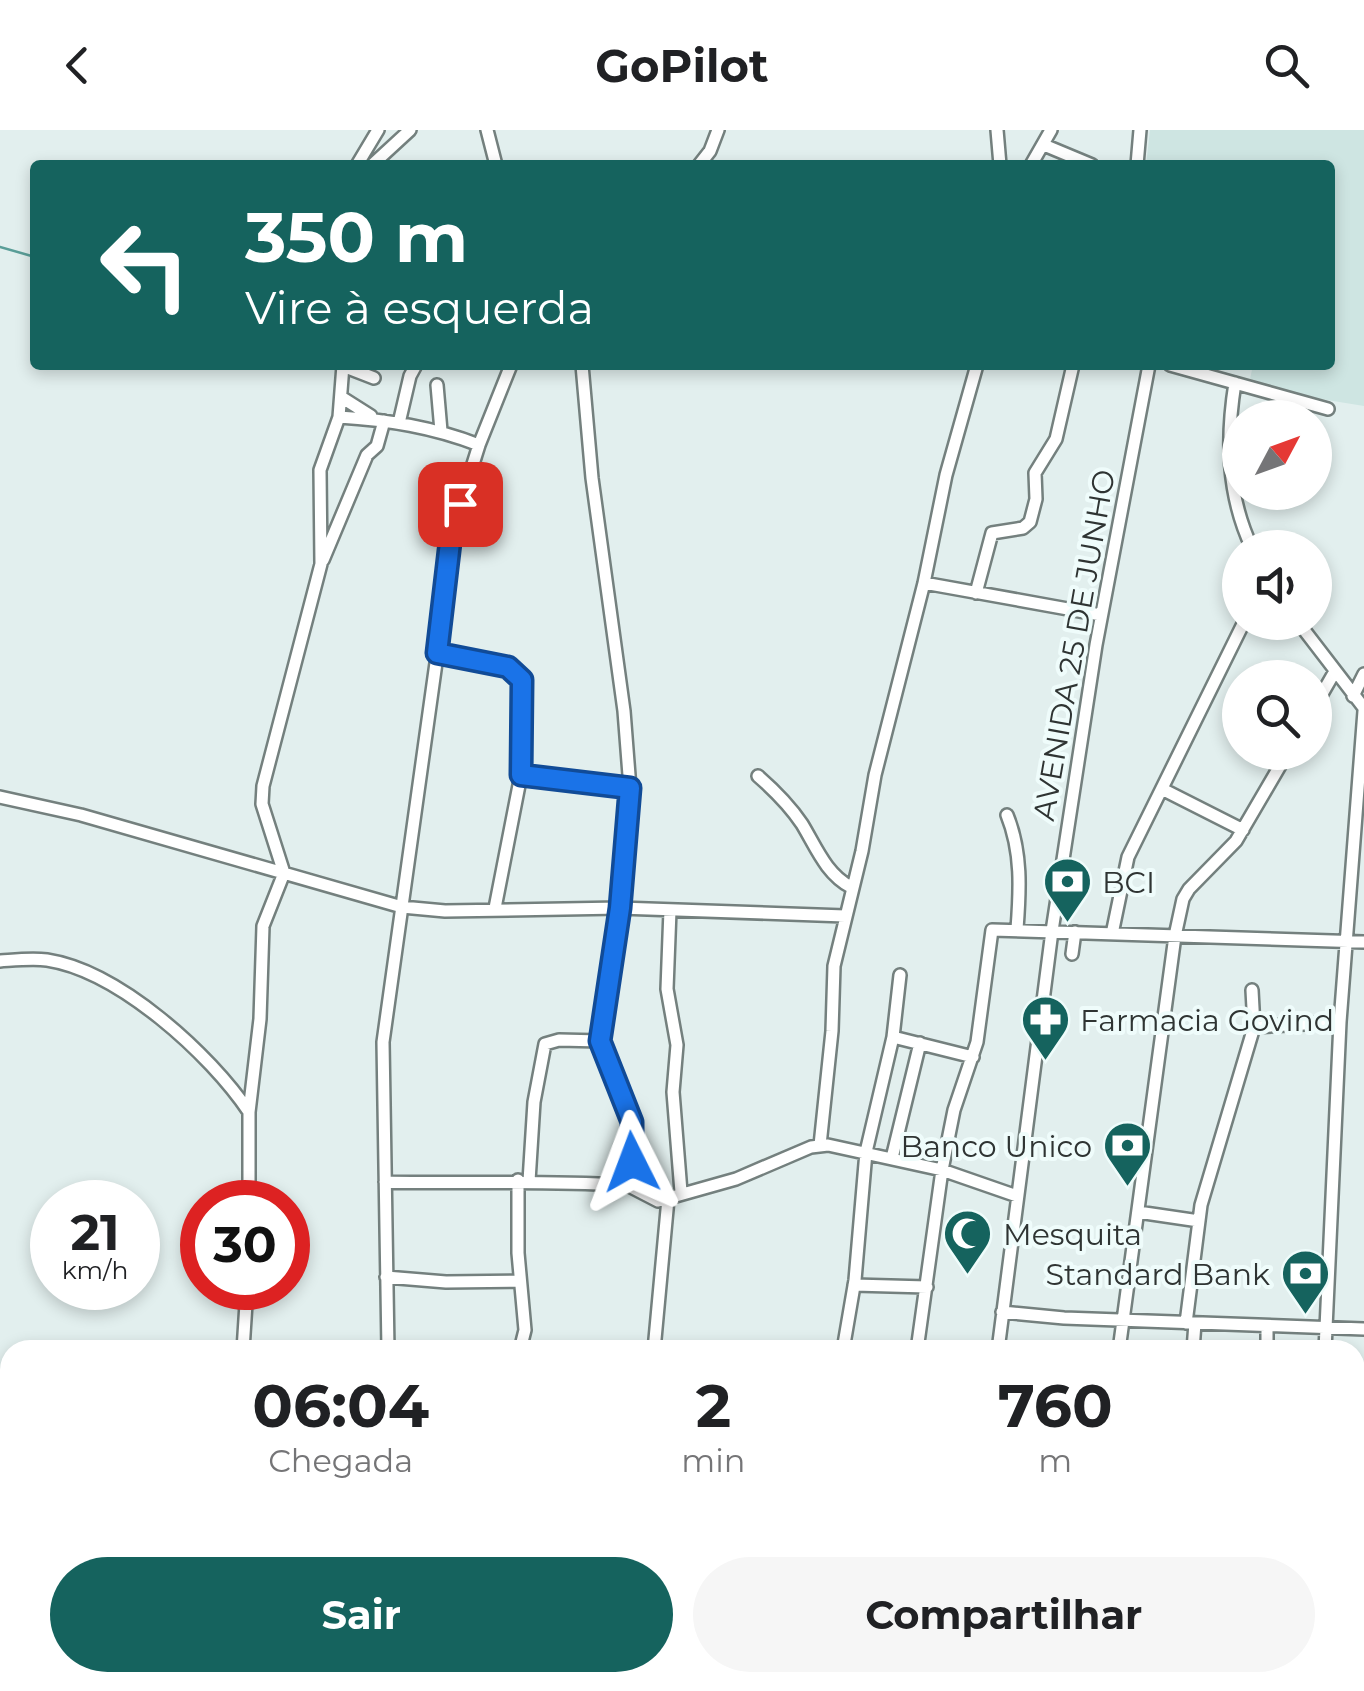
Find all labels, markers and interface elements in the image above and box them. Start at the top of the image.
icon: back [50,38,105,93]
text: GoPilot [595,38,769,93]
icon: search [1259,38,1314,93]
text: 350 m [245,194,468,280]
icon: left [80,200,210,330]
text: Vire à esquerda [245,280,594,335]
north arrow [1222,400,1332,510]
map controls [1222,400,1332,770]
pin [418,462,503,547]
street label: AVENIDA 25 DE JUNHO [1025,467,1123,823]
icon: arrive [433,477,488,532]
button: sound [1222,530,1332,640]
button: search [1222,660,1332,770]
bank icon: BCI [1041,856,1093,924]
place label: BCI [1102,864,1155,901]
pharmacy icon: Farmacia Govind [1019,994,1071,1062]
place label: Farmacia Govind [1080,1002,1334,1039]
position arrow [580,1110,684,1214]
bank icon: Banco Unico [1101,1120,1153,1188]
place label: Banco Unico [901,1128,1092,1165]
speed limit sign: 30 [180,1180,310,1310]
text: 21 [70,1202,120,1263]
mosque icon: Mesquita [942,1208,994,1276]
place label: Mesquita [1003,1216,1142,1253]
bank icon: Standard Bank [1279,1248,1331,1316]
text: km/h [62,1255,128,1285]
place label: Standard Bank [1046,1256,1270,1293]
text: 06:04 [252,1369,429,1442]
text: 2 [696,1369,731,1442]
text: 760 [998,1369,1113,1442]
text: Chegada [268,1441,413,1480]
text: min [681,1441,746,1480]
text: m [1038,1441,1072,1480]
button: Sair [50,1557,673,1672]
button: Compartilhar [693,1557,1315,1672]

